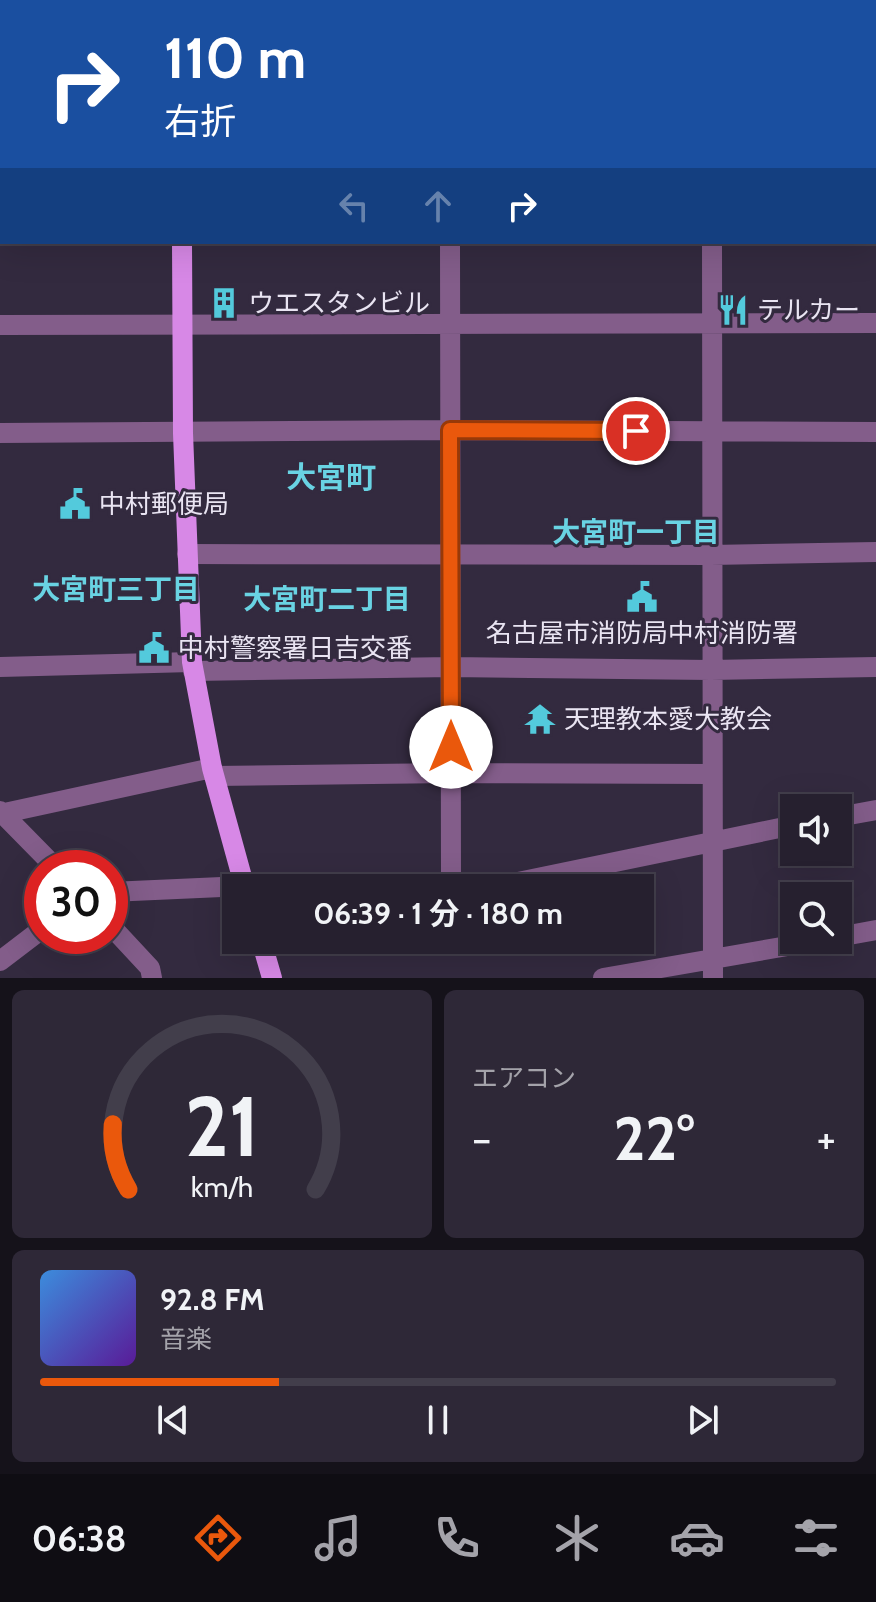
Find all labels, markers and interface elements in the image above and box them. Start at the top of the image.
text: 110 m [164,24,306,92]
icon: right [32,32,136,136]
text: 右折 [164,99,236,143]
icon: left [332,184,376,228]
icon: ahead [416,184,460,228]
icon: right [500,184,544,228]
building icon: ウエスタンビル [207,286,241,320]
place label: ウエスタンビル [248,287,430,319]
restaurant icon: テルカー [716,293,750,327]
place label: テルカー [757,294,860,326]
pin [602,397,670,465]
icon: arrive [614,409,658,453]
district label: 大宮町 [286,459,376,496]
public building icon: 中村郵便局 [58,487,92,521]
place label: 中村郵便局 [99,488,229,520]
district label: 大宮町一丁目 [552,515,720,549]
district label: 大宮町三丁目 [32,572,200,606]
public building icon: 名古屋市消防局中村消防署 [625,580,659,614]
district label: 大宮町二丁目 [243,582,411,616]
place label: 名古屋市消防局中村消防署 [486,617,798,649]
public building icon: 中村警察署日吉交番 [137,631,171,665]
place label: 中村警察署日吉交番 [178,632,412,664]
temple icon: 天理教本愛大教会 [523,702,557,736]
place label: 天理教本愛大教会 [564,703,772,735]
position arrow [409,705,493,789]
map controls [780,794,852,954]
button: sound [780,794,852,866]
speed limit sign: 30 [24,850,128,954]
button: search [780,882,852,954]
text: 06:39 · 1 分 · 180 m [313,895,563,932]
text: エアコン [472,1062,576,1094]
text: 21 [185,1076,259,1177]
text: 22° [614,1102,694,1175]
text: − [472,1112,491,1165]
text: + [817,1112,836,1165]
text: km/h [191,1169,253,1204]
text: 92.8 FM [160,1281,265,1318]
text: 音楽 [160,1323,212,1355]
icon: previous [151,1398,195,1442]
icon: pause [416,1398,460,1442]
icon: next [681,1398,725,1442]
icon: directions [190,1510,246,1566]
icon: music [310,1510,366,1566]
icon: phone [429,1510,485,1566]
icon: climate [549,1510,605,1566]
icon: car [669,1510,725,1566]
icon: filters [788,1510,844,1566]
text: 06:38 [32,1516,127,1560]

